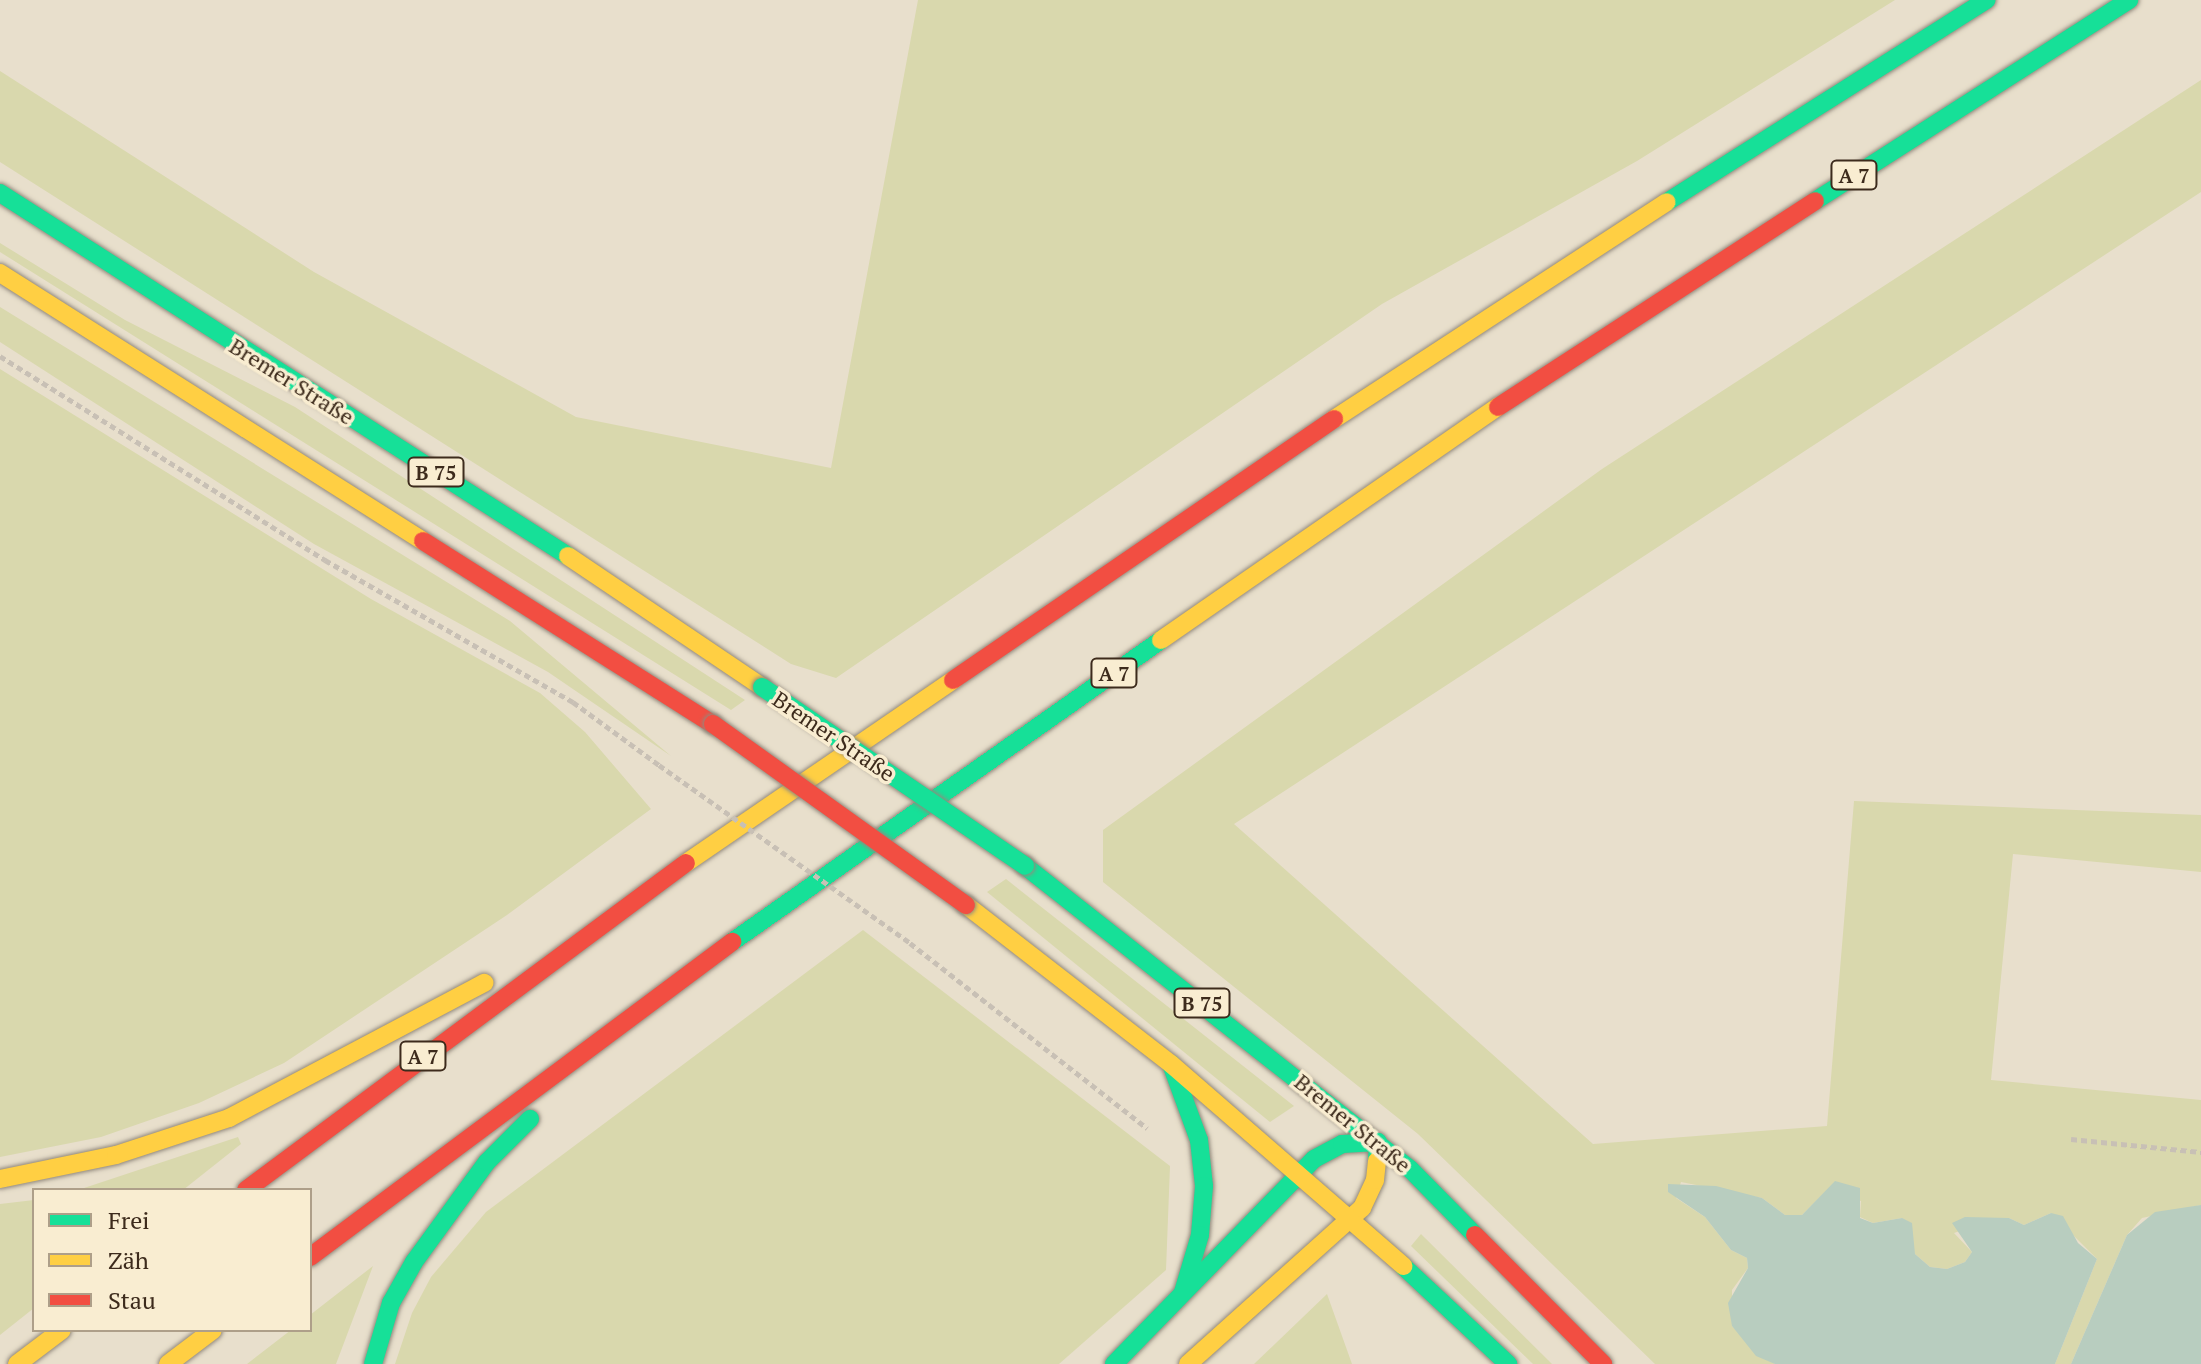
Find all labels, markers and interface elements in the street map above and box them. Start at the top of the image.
road number: A 7 [1830,159,1878,191]
street label: Bremer Straße [225,332,359,430]
road number: B 75 [406,456,466,488]
road number: A 7 [1090,657,1138,689]
street label: Bremer Straße [768,685,900,787]
road number: B 75 [1172,987,1232,1019]
road number: A 7 [399,1040,447,1072]
street label: Bremer Straße [1290,1068,1416,1178]
legend [32,1188,312,1332]
text: Frei [108,1204,150,1236]
text: Zäh [108,1244,149,1276]
text: Stau [108,1284,156,1316]

